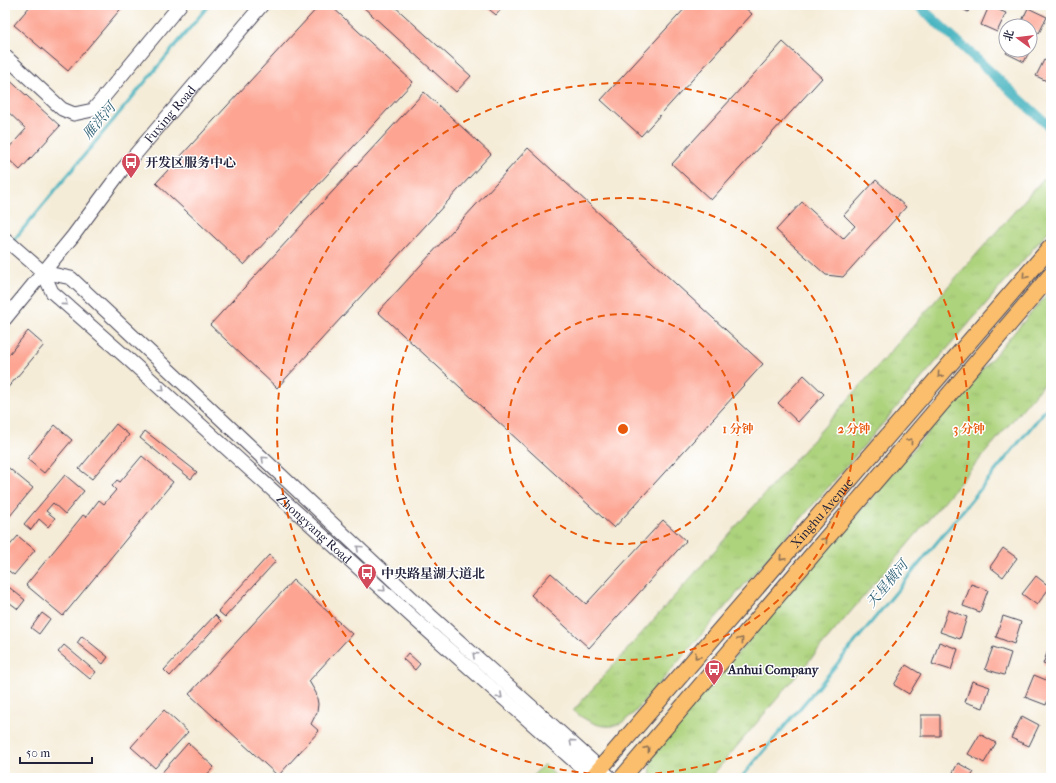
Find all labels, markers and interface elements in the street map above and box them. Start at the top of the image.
north arrow [998,18,1038,58]
text: 北 [1001,29,1017,43]
street label: Fuxing Road [141,81,199,146]
water label: 雁洪河 [79,97,121,143]
bus stop icon: 开发区服务中心 [120,151,142,179]
place label: 开发区服务中心 [145,155,236,170]
one-way arrow [1023,272,1030,279]
one-way arrow [60,299,68,306]
one-way arrow [938,370,945,377]
one-way arrow [158,385,165,392]
centre of rings [616,422,630,436]
text: 1 分钟 [723,422,753,436]
text: 2 分钟 [838,422,870,436]
text: 3 分钟 [953,422,985,437]
one-way arrow [905,439,912,446]
one-way arrow [261,456,269,464]
street label: Xinghu Avenue [787,474,856,551]
street label: Zhongyang Road [274,490,356,567]
one-way arrow [821,538,828,545]
one-way arrow [356,545,364,553]
one-way arrow [780,553,787,560]
water label: 天星横河 [862,555,913,611]
bus stop icon: 中央路星湖大道北 [356,562,378,590]
place label: 中央路星湖大道北 [381,566,485,581]
one-way arrow [378,585,386,592]
one-way arrow [737,637,744,644]
one-way arrow [695,651,702,659]
one-way arrow [472,652,480,660]
bus stop icon: Anhui Company [703,658,725,686]
place label: Anhui Company [727,662,819,678]
one-way arrow [495,691,503,698]
scale bar [20,739,92,765]
one-way arrow [569,739,576,746]
text: 50 m [26,746,50,760]
one-way arrow [643,746,650,753]

